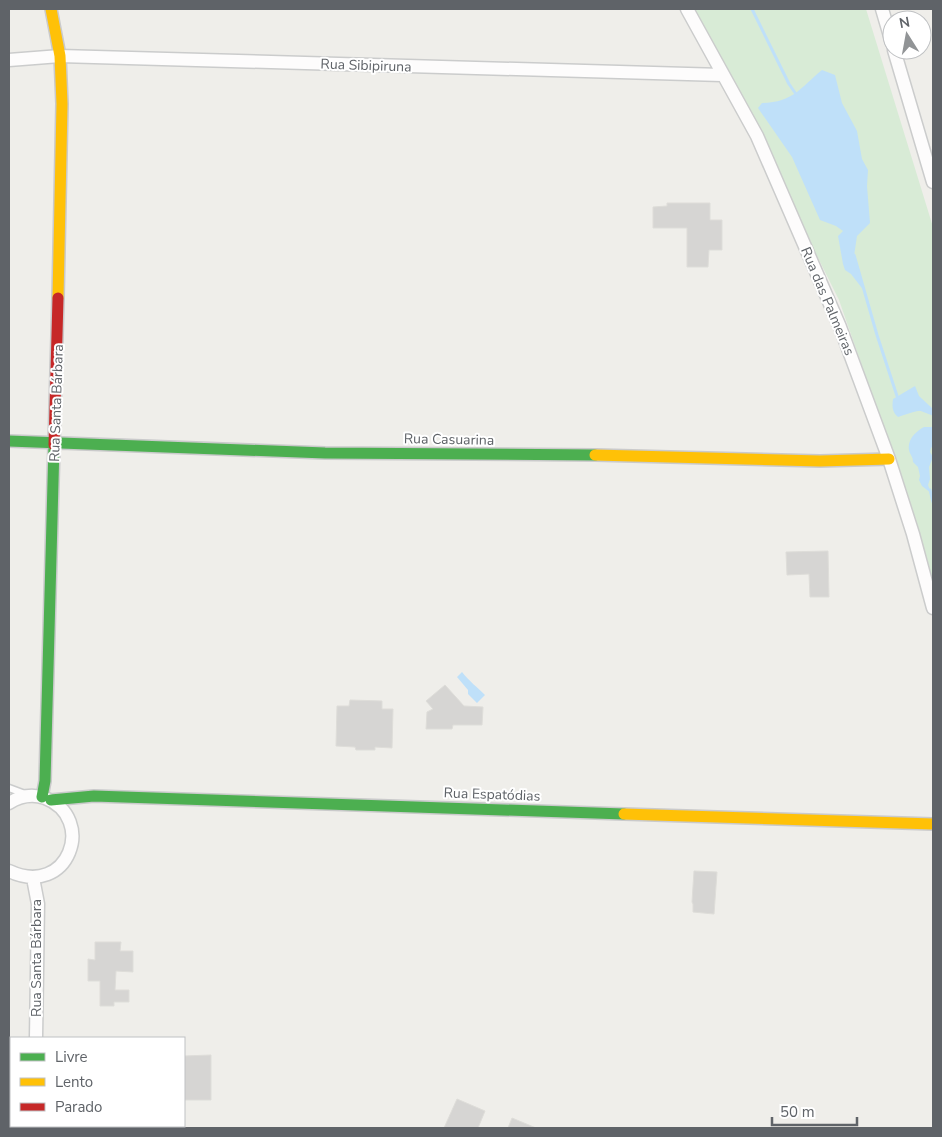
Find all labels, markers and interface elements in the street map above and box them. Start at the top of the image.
north arrow [882,10,932,60]
text: N [898,12,912,33]
street label: Rua Sibipiruna [320,54,412,77]
street label: Rua das Palmeiras [796,244,859,359]
street label: Rua Santa Bárbara [45,344,68,462]
street label: Rua Casuarina [404,429,494,450]
street label: Rua Espatódias [443,783,541,806]
street label: Rua Santa Bárbara [27,899,46,1017]
legend [10,1037,185,1127]
text: Livre [55,1047,88,1067]
text: Lento [55,1072,93,1092]
scale bar [772,1094,857,1126]
text: Parado [55,1097,102,1117]
text: 50 m [780,1102,815,1122]

